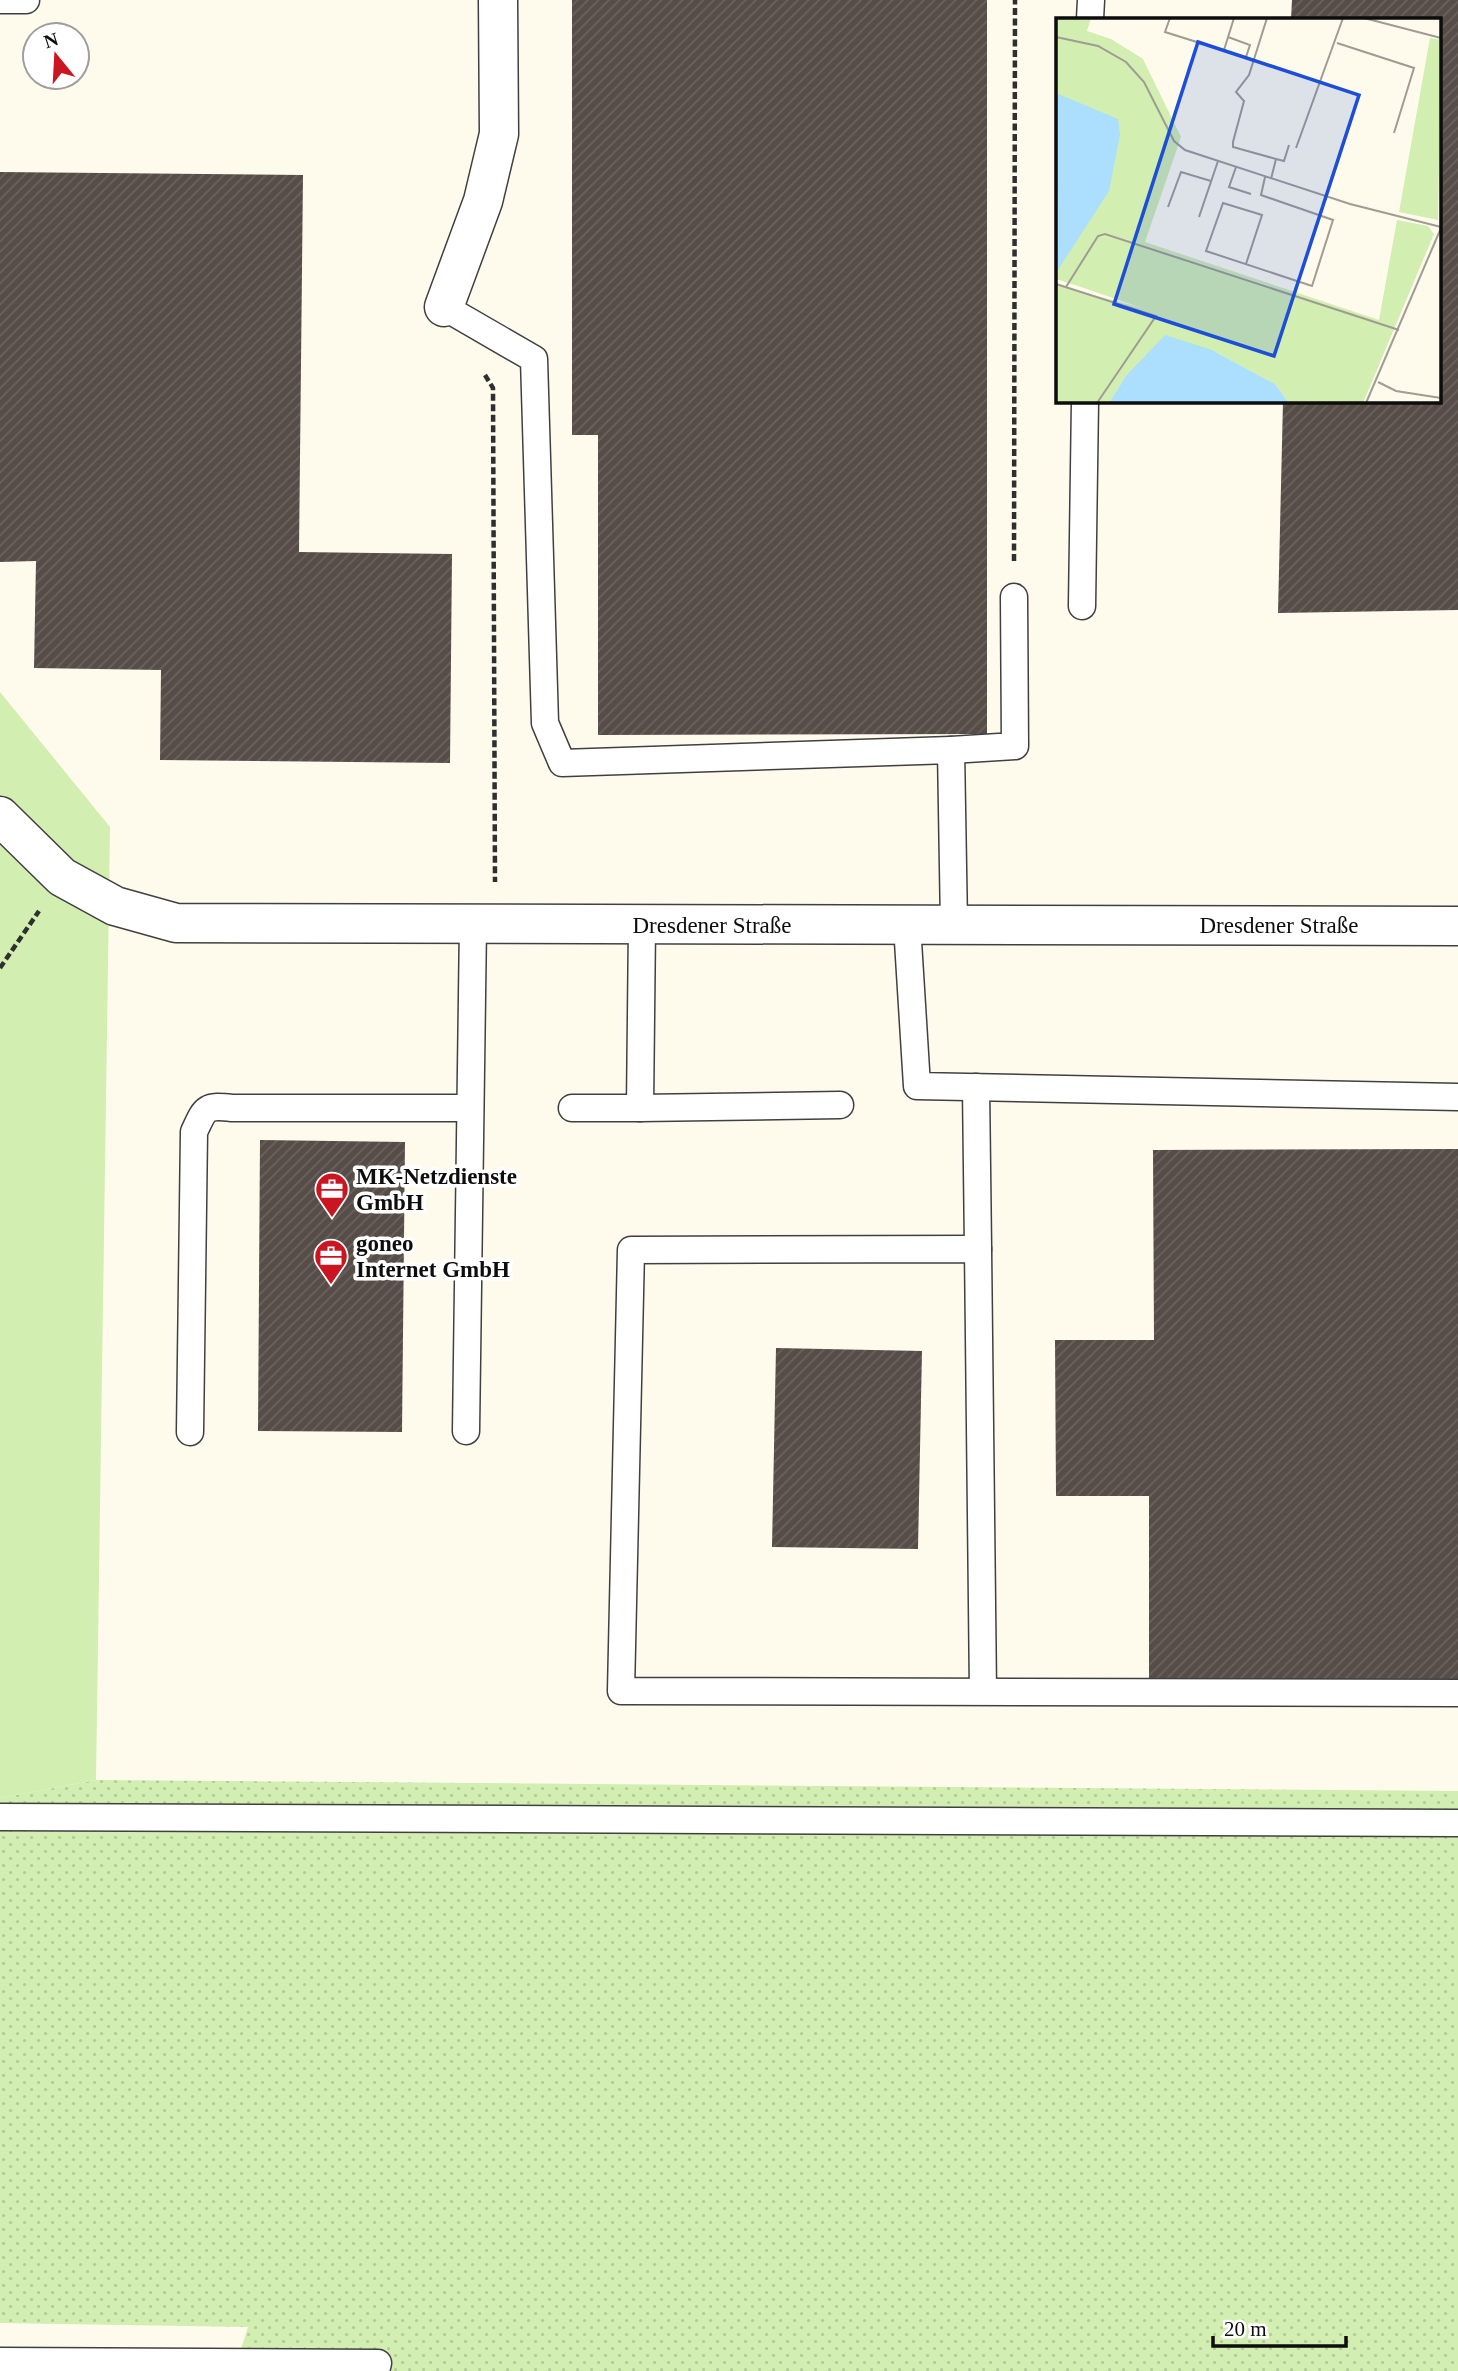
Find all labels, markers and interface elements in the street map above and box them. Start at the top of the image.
inset map [1056,18,1440,402]
north arrow [21,21,91,91]
text: N [41,28,61,52]
street label: Dresdener Straße [632,913,792,938]
street label: Dresdener Straße [1199,913,1359,938]
place label: MK-Netzdienste GmbH [356,1164,517,1215]
office icon: MK-Netzdienste GmbH [313,1170,351,1219]
place label: goneo Internet GmbH [356,1231,510,1282]
office icon: goneo Internet GmbH [312,1237,350,1286]
scale bar [1213,2304,1346,2348]
text: 20 m [1224,2317,1267,2341]

